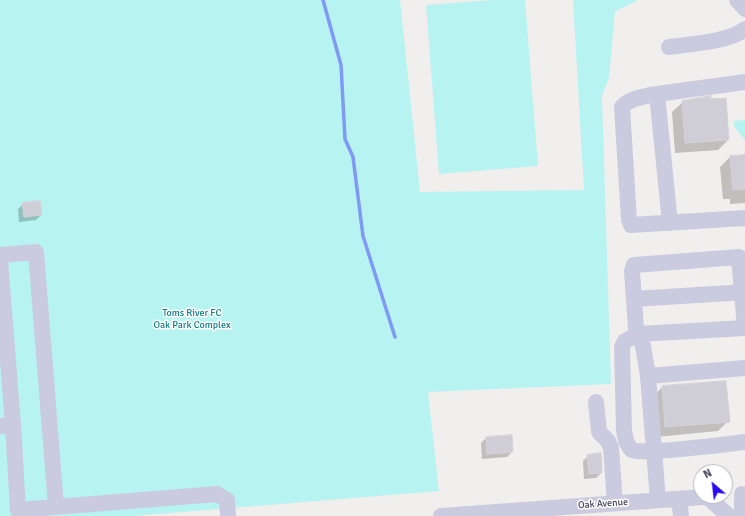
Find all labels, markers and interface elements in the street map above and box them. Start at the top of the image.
park label: Toms River FC Oak Park Complex [153,307,231,330]
north arrow [693,464,733,504]
text: N [701,466,714,481]
street label: Oak Avenue [578,496,628,512]

